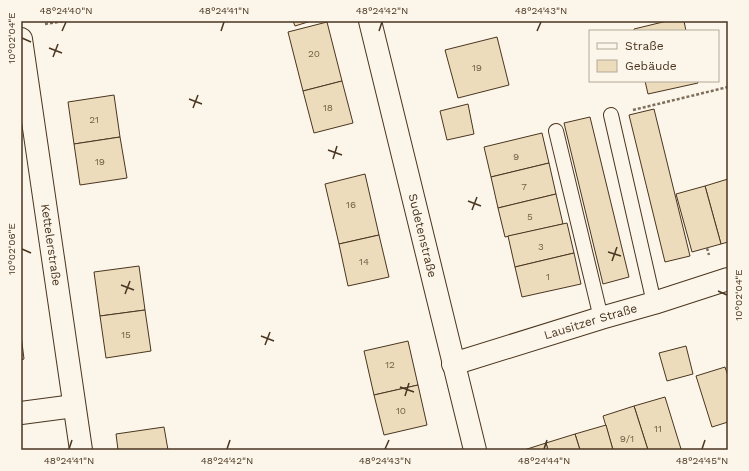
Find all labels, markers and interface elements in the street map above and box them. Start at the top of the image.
text: 48°24'40"N [39,5,93,16]
text: 48°24'41"N [199,5,249,16]
text: 48°24'42"N [356,5,408,16]
text: 48°24'43"N [515,5,567,16]
text: 10°02'04"E [6,12,17,64]
legend [589,30,719,82]
text: Straße [625,39,664,53]
house number: 20 [308,48,320,59]
text: Gebäude [625,59,677,73]
house number: 19 [472,62,482,73]
house number: 18 [323,102,333,113]
house number: 21 [89,114,99,125]
house number: 9 [513,151,519,162]
house number: 19 [95,156,105,167]
house number: 7 [521,181,527,192]
street label: Sudetenstraße [406,192,440,279]
house number: 16 [346,199,356,210]
street label: Kettelerstraße [38,203,64,287]
house number: 5 [527,211,533,222]
text: 10°02'06"E [6,223,17,275]
house number: 3 [538,241,544,252]
house number: 14 [359,256,369,267]
text: 10°02'04"E [733,269,744,321]
house number: 1 [546,271,550,282]
street label: Lausitzer Straße [542,301,639,342]
house number: 15 [121,329,131,340]
house number: 12 [385,359,395,370]
house number: 10 [396,405,406,416]
house number: 11 [654,423,662,434]
house number: 9/1 [620,433,634,444]
text: 48°24'41"N [44,455,94,466]
text: 48°24'42"N [201,455,253,466]
text: 48°24'43"N [359,455,411,466]
text: 48°24'44"N [518,455,570,466]
text: 48°24'45"N [676,455,728,466]

